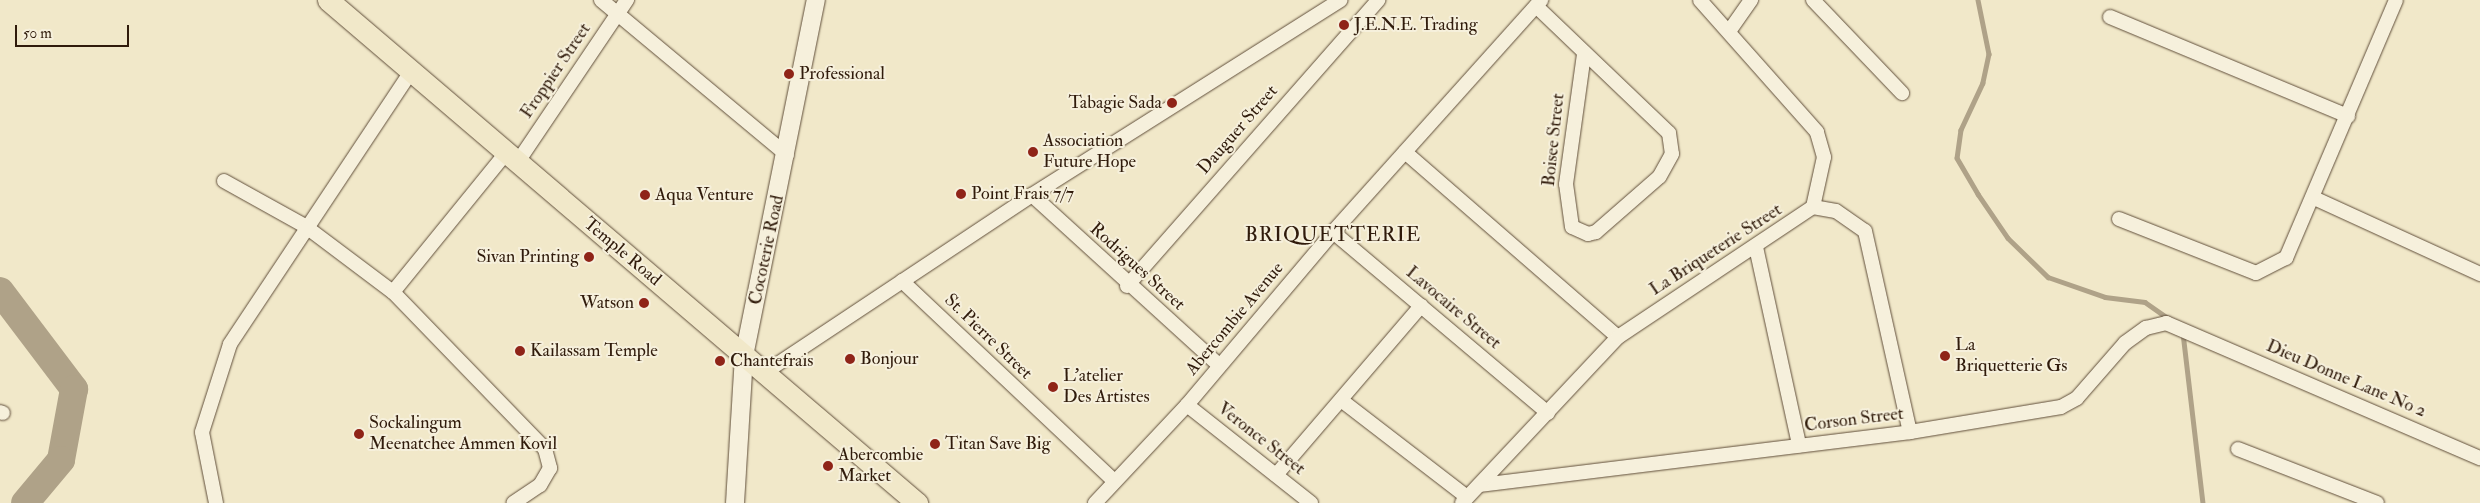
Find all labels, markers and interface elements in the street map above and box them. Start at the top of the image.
place label: J.E.N.E. Trading [1354,14,1478,36]
scale bar [18,15,131,47]
street label: Froppier Street [516,19,596,123]
marker: J.E.N.E. Trading [1338,19,1350,31]
text: 50 m [23,24,52,43]
place label: Professional [799,63,885,85]
marker: Professional [783,68,795,80]
street label: Dauguer Street [1193,81,1283,179]
place label: Tabagie Sada [1068,92,1162,114]
street label: Boisee Street [1538,92,1570,188]
marker: Tabagie Sada [1166,97,1178,109]
place label: Association Future Hope [1043,131,1136,173]
marker: Association Future Hope [1027,146,1039,158]
place label: Point Frais 7/7 [971,183,1074,205]
place label: Aqua Venture [655,184,753,206]
marker: Point Frais 7/7 [955,188,967,200]
marker: Aqua Venture [639,189,651,201]
street label: Cocoterie Road [745,193,789,307]
street label: La Briqueterie Street [1646,199,1786,301]
street label: Temple Road [579,213,665,291]
street label: Rodrigues Street [1085,219,1189,315]
district label: BRIQUETTERIE [1243,222,1423,246]
place label: Sivan Printing [476,246,579,268]
marker: Sivan Printing [583,251,595,263]
street label: Abercombie Avenue [1181,258,1289,380]
street label: Lavocaire Street [1401,262,1505,354]
street label: St. Pierre Street [940,290,1036,384]
place label: Watson [580,292,634,314]
marker: Watson [638,297,650,309]
place label: La Briquetterie Gs [1955,335,2068,378]
street label: Dieu Donne Lane No 2 [2263,336,2429,422]
place label: Kailassam Temple [530,340,658,362]
marker: Kailassam Temple [514,345,526,357]
place label: Bonjour [860,348,919,370]
place label: Chantefrais [730,350,813,372]
marker: La Briquetterie Gs [1939,350,1951,362]
marker: Bonjour [844,353,856,365]
marker: Chantefrais [714,355,726,367]
place label: L'atelier Des Artistes [1063,366,1150,408]
marker: L'atelier Des Artistes [1047,381,1059,393]
street label: Veronce Street [1213,398,1309,480]
street label: Corson Street [1803,403,1905,437]
place label: Sockalingum Meenatchee Ammen Kovil [369,413,557,456]
marker: Sockalingum Meenatchee Ammen Kovil [353,428,365,440]
place label: Titan Save Big [945,433,1051,455]
marker: Titan Save Big [929,438,941,450]
place label: Abercombie Market [838,445,923,488]
marker: Abercombie Market [822,460,834,472]

